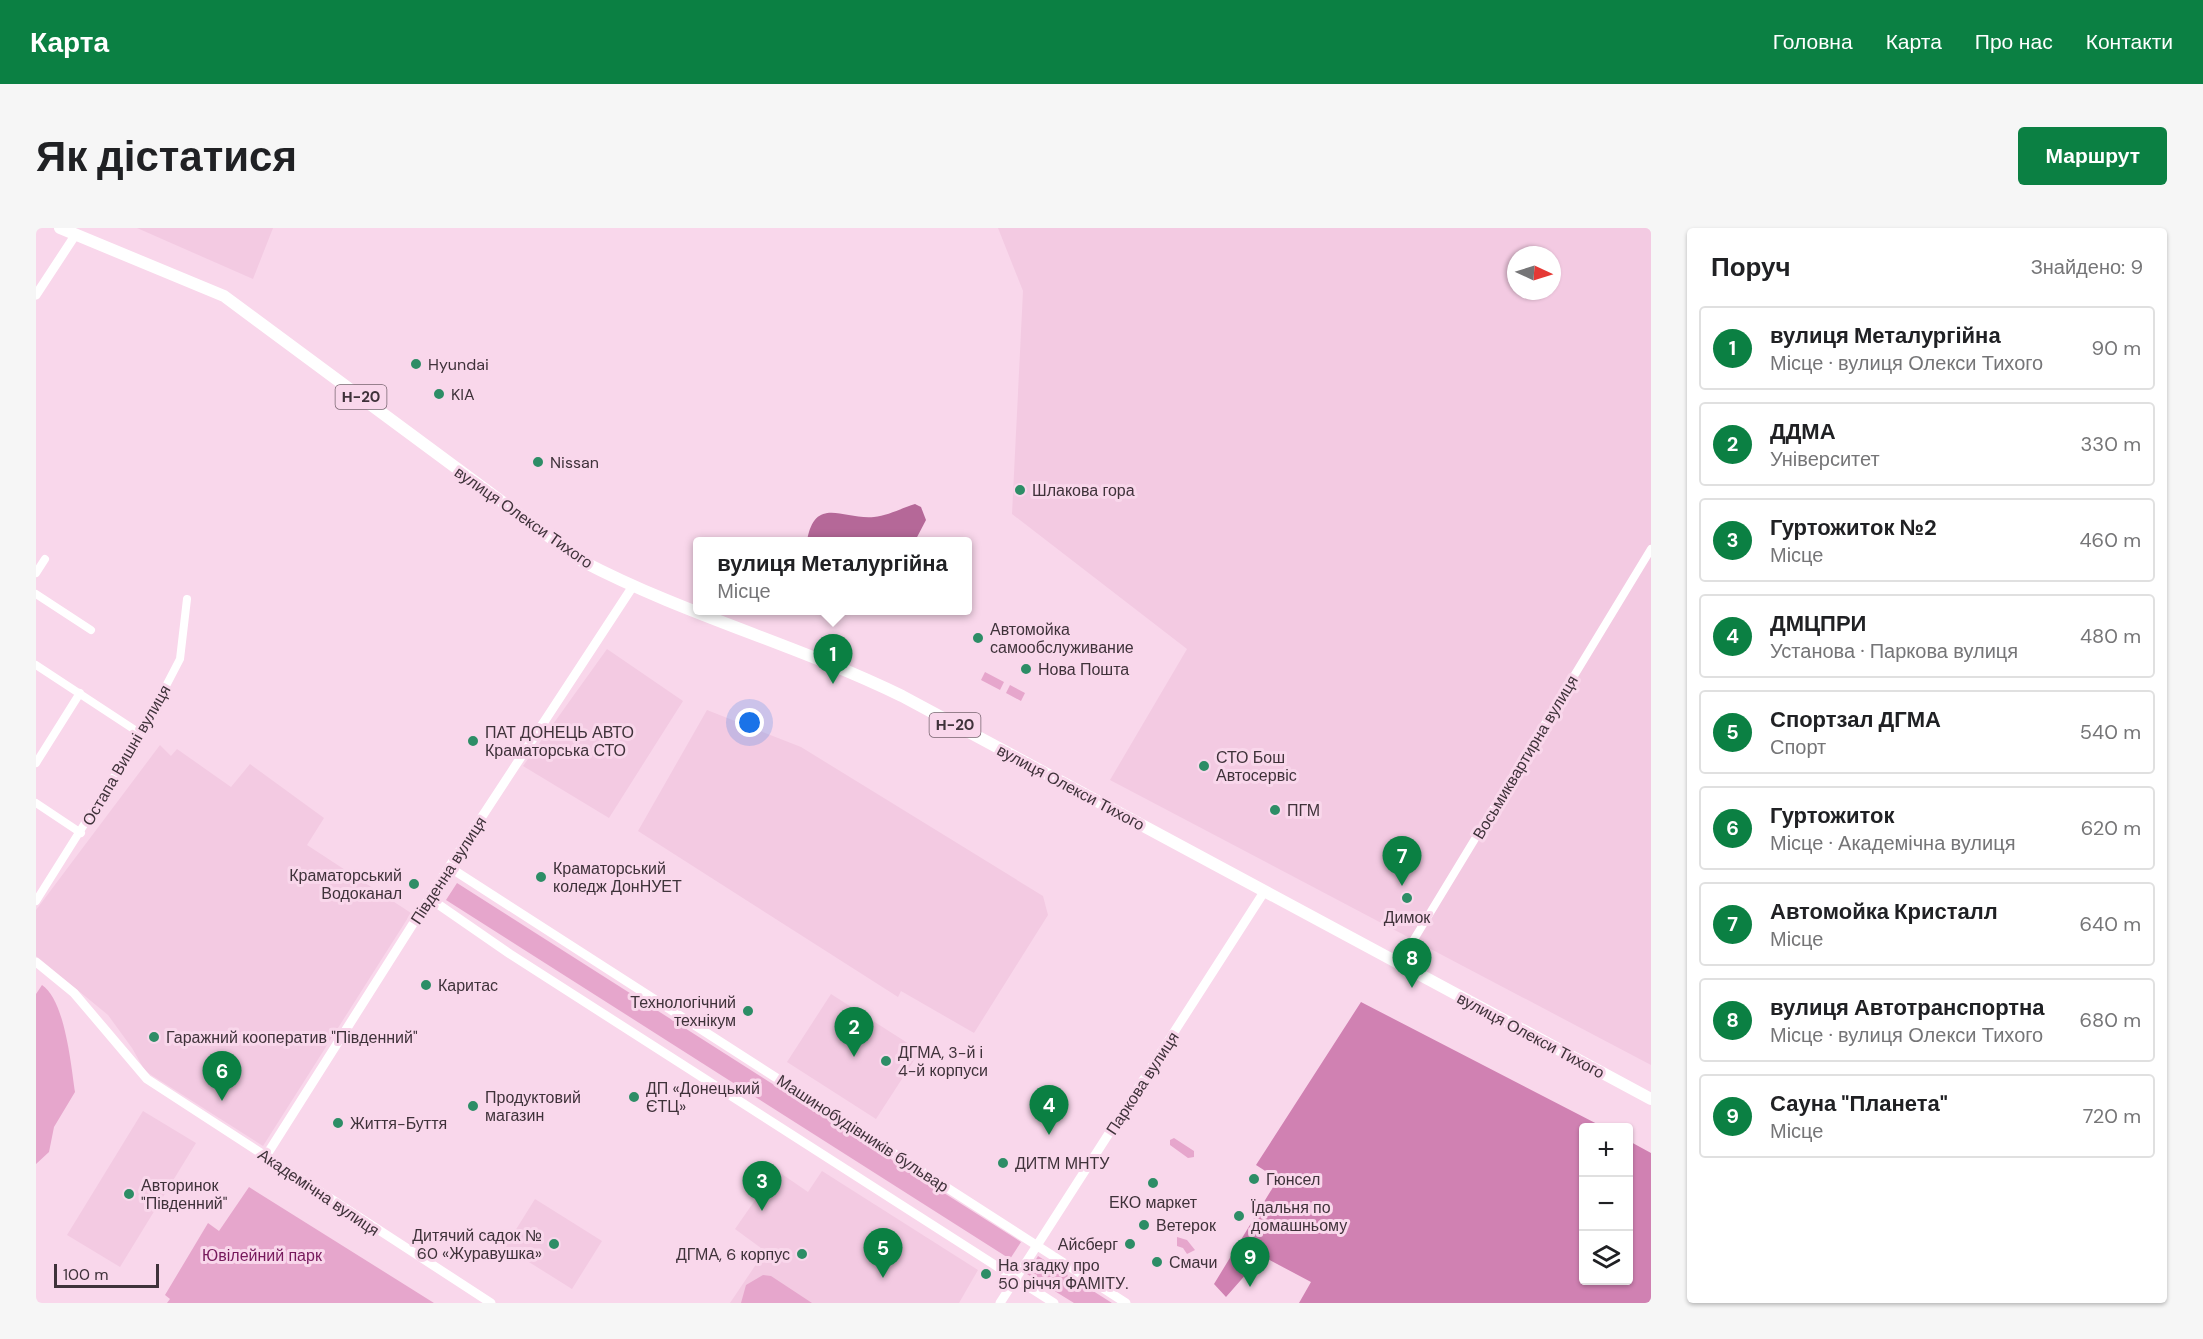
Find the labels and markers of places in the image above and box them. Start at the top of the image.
place label: Hyundai [428,354,489,375]
marker: Hyundai [409,357,423,371]
place label: KIA [451,384,475,405]
marker: KIA [432,387,446,401]
place label: Nissan [550,452,599,473]
marker: Nissan [531,455,545,469]
place label: Шлакова гора [1032,480,1135,501]
marker: Шлакова гора [1013,483,1027,497]
place label: Автомойка самообслуживание [990,619,1134,658]
marker: Автомойка самообслуживание [971,631,985,645]
pin: 1 [814,634,852,684]
place label: Нова Пошта [1038,659,1129,680]
marker: Нова Пошта [1019,662,1033,676]
place label: ПАТ ДОНЕЦЬ АВТО Краматорська СТО [485,722,634,761]
marker: ПАТ ДОНЕЦЬ АВТО Краматорська СТО [466,734,480,748]
place label: СТО Бош Автосервіс [1216,747,1297,786]
marker: СТО Бош Автосервіс [1197,759,1211,773]
place label: ПГМ [1287,800,1320,821]
marker: ПГМ [1268,803,1282,817]
pin: 7 [1382,836,1422,886]
place label: Краматорський коледж ДонНУЕТ [553,858,682,897]
place label: Краматорський Водоканал [289,865,402,904]
marker: Краматорський коледж ДонНУЕТ [534,870,548,884]
marker: Краматорський Водоканал [407,877,421,891]
marker: Димок [1400,891,1414,905]
place label: Димок [1384,907,1431,928]
pin: 8 [1392,938,1432,988]
place label: Каритас [438,975,498,996]
marker: Каритас [419,978,433,992]
place label: Технологічний технікум [630,992,736,1031]
marker: Технологічний технікум [741,1004,755,1018]
pin: 2 [834,1008,874,1057]
place label: Гаражний кооператив "Південний" [166,1027,418,1048]
marker: Гаражний кооператив "Південний" [147,1030,161,1044]
place label: ДГМА, 3-й і 4-й корпуси [898,1042,988,1081]
pin: 6 [202,1052,242,1101]
marker: ДГМА, 3-й і 4-й корпуси [879,1054,893,1068]
place label: ДП «Донецький ЄТЦ» [646,1078,760,1117]
pin: 4 [1030,1086,1068,1135]
place label: Продуктовий магазин [485,1087,581,1126]
marker: ДП «Донецький ЄТЦ» [627,1090,641,1104]
marker: Продуктовий магазин [466,1099,480,1113]
place label: Життя-Буття [350,1113,447,1134]
marker: Життя-Буття [331,1116,345,1130]
place label: ДИТМ МНТУ [1015,1153,1110,1174]
marker: ДИТМ МНТУ [996,1156,1010,1170]
pin: 3 [742,1162,782,1211]
place label: Гюнсел [1266,1169,1320,1190]
marker: Гюнсел [1247,1172,1261,1186]
place label: Авторинок "Південний" [141,1175,228,1214]
marker: ЕКО маркет [1146,1176,1160,1190]
marker: Авторинок "Південний" [122,1187,136,1201]
place label: ЕКО маркет [1109,1192,1198,1213]
place label: Їдальня по домашньому [1251,1197,1347,1236]
marker: Їдальня по домашньому [1232,1209,1246,1223]
place label: Ветерок [1156,1215,1217,1236]
marker: Ветерок [1137,1218,1151,1232]
place label: Дитячий садок № 60 «Журавушка» [412,1225,542,1264]
pin: 5 [864,1228,902,1278]
place label: Айсберг [1058,1234,1118,1255]
marker: Дитячий садок № 60 «Журавушка» [547,1237,561,1251]
marker: Айсберг [1123,1237,1137,1251]
pin: 9 [1230,1238,1270,1287]
place label: ДГМА, 6 корпус [676,1244,790,1265]
marker: ДГМА, 6 корпус [795,1247,809,1261]
place label: Смачи [1169,1252,1217,1273]
place label: На згадку про 50 річчя ФАМІТУ. [998,1255,1128,1294]
marker: Смачи [1150,1255,1164,1269]
marker: На згадку про 50 річчя ФАМІТУ. [979,1267,993,1281]

